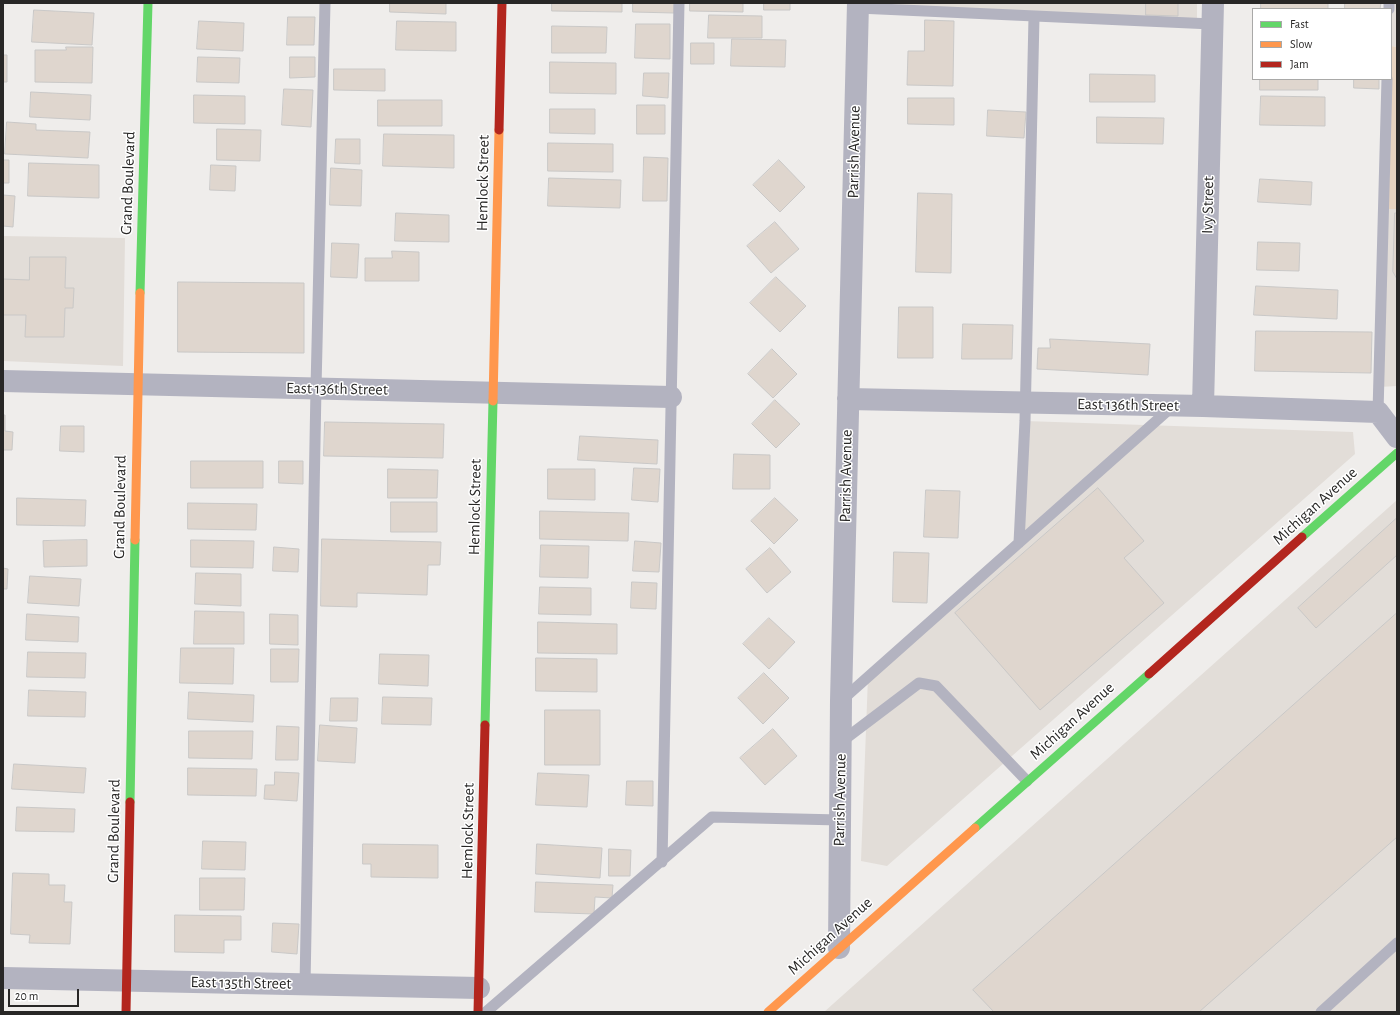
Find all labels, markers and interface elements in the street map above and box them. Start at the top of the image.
legend [1252,8,1392,80]
text: Fast [1290,18,1309,30]
text: Slow [1290,38,1312,50]
text: Jam [1290,58,1309,70]
street label: Parrish Avenue [844,105,864,199]
street label: Grand Boulevard [117,131,139,235]
street label: Hemlock Street [473,135,493,231]
street label: Ivy Street [1198,176,1218,234]
street label: East 136th Street [286,379,388,399]
street label: East 136th Street [1077,395,1179,415]
street label: Parrish Avenue [836,429,856,523]
street label: Grand Boulevard [109,455,131,559]
street label: Hemlock Street [465,459,485,555]
street label: Michigan Avenue [1269,463,1361,549]
street label: Michigan Avenue [1026,678,1118,764]
street label: Parrish Avenue [830,753,850,847]
street label: Grand Boulevard [103,779,125,883]
street label: Hemlock Street [458,783,478,879]
street label: Michigan Avenue [784,893,876,979]
street label: East 135th Street [190,973,292,993]
scale bar [10,981,81,1007]
text: 20 m [15,990,38,1002]

